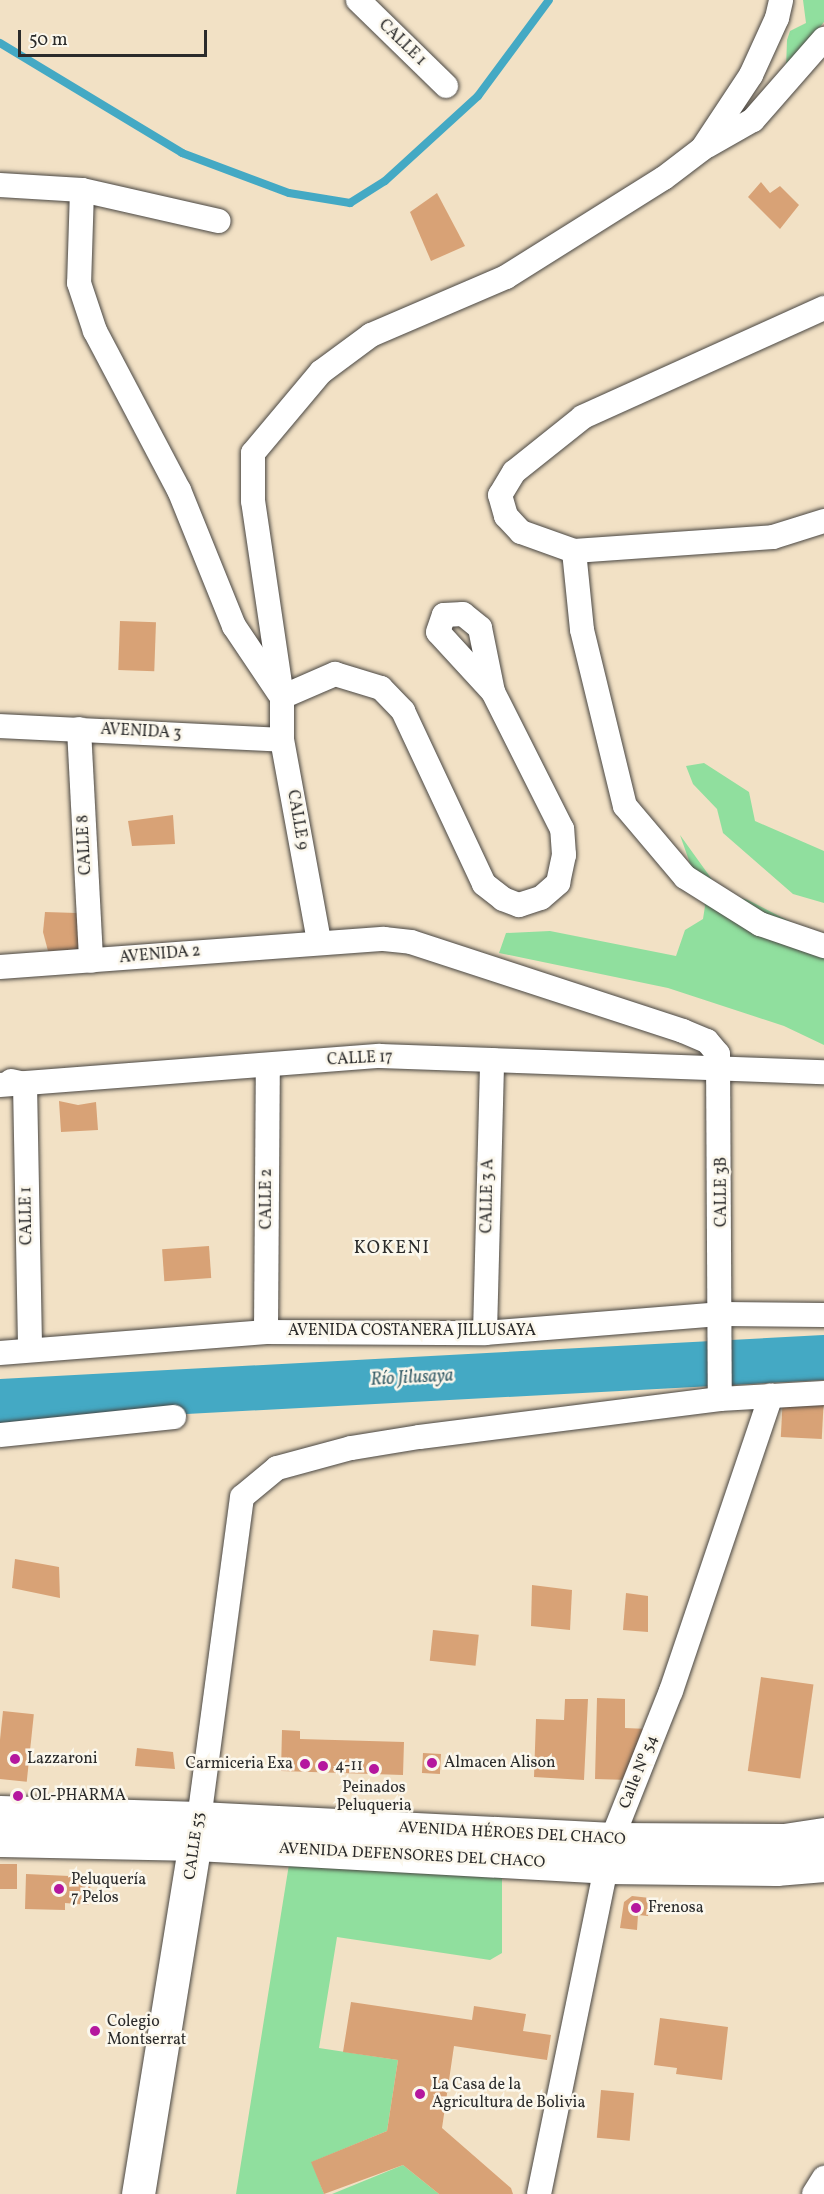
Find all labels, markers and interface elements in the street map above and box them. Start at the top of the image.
street label: CALLE 1 [374,16,430,70]
scale bar [21,18,210,56]
text: 50 m [29,28,68,53]
street label: AVENIDA 3 [100,720,182,744]
street label: CALLE 9 [282,789,312,851]
street label: CALLE 8 [74,814,96,876]
street label: AVENIDA 2 [119,942,201,968]
street label: CALLE 17 [326,1048,394,1070]
street label: CALLE 3B [712,1157,732,1227]
street label: CALLE 3 A [478,1158,498,1234]
street label: CALLE 2 [257,1169,277,1229]
street label: CALLE 1 [17,1187,37,1245]
district label: KOKENI [354,1238,430,1260]
street label: AVENIDA COSTANERA JILLUSAYA [288,1321,536,1341]
water label: Río Jilusaya [370,1366,454,1392]
street label: Calle Nº 54 [616,1732,662,1812]
place label: Lazzaroni [27,1749,98,1769]
marker: Lazzaroni [8,1752,22,1766]
place label: Almacen Alison [444,1753,555,1773]
place label: Carmiceria Exa [186,1754,293,1774]
place label: 4-11 [335,1756,363,1776]
marker: Almacen Alison [425,1756,439,1770]
marker: Carmiceria Exa [298,1757,312,1771]
marker: 4-11 [316,1759,330,1773]
marker: Peinados Peluqueria [367,1762,381,1776]
place label: Peinados Peluqueria [336,1778,412,1816]
place label: OL-PHARMA [30,1786,126,1806]
marker: OL-PHARMA [11,1789,25,1803]
street label: CALLE 53 [181,1811,209,1881]
street label: AVENIDA HÉROES DEL CHACO [398,1818,626,1850]
street label: AVENIDA DEFENSORES DEL CHACO [278,1839,546,1873]
place label: Peluquería 7 Pelos [71,1870,146,1908]
marker: Peluquería 7 Pelos [52,1882,66,1896]
place label: Frenosa [648,1898,704,1918]
marker: Frenosa [629,1901,643,1915]
place label: Colegio Montserrat [107,2012,186,2050]
marker: Colegio Montserrat [88,2024,102,2038]
place label: La Casa de la Agricultura de Bolivia [432,2075,585,2113]
marker: La Casa de la Agricultura de Bolivia [413,2087,427,2101]

